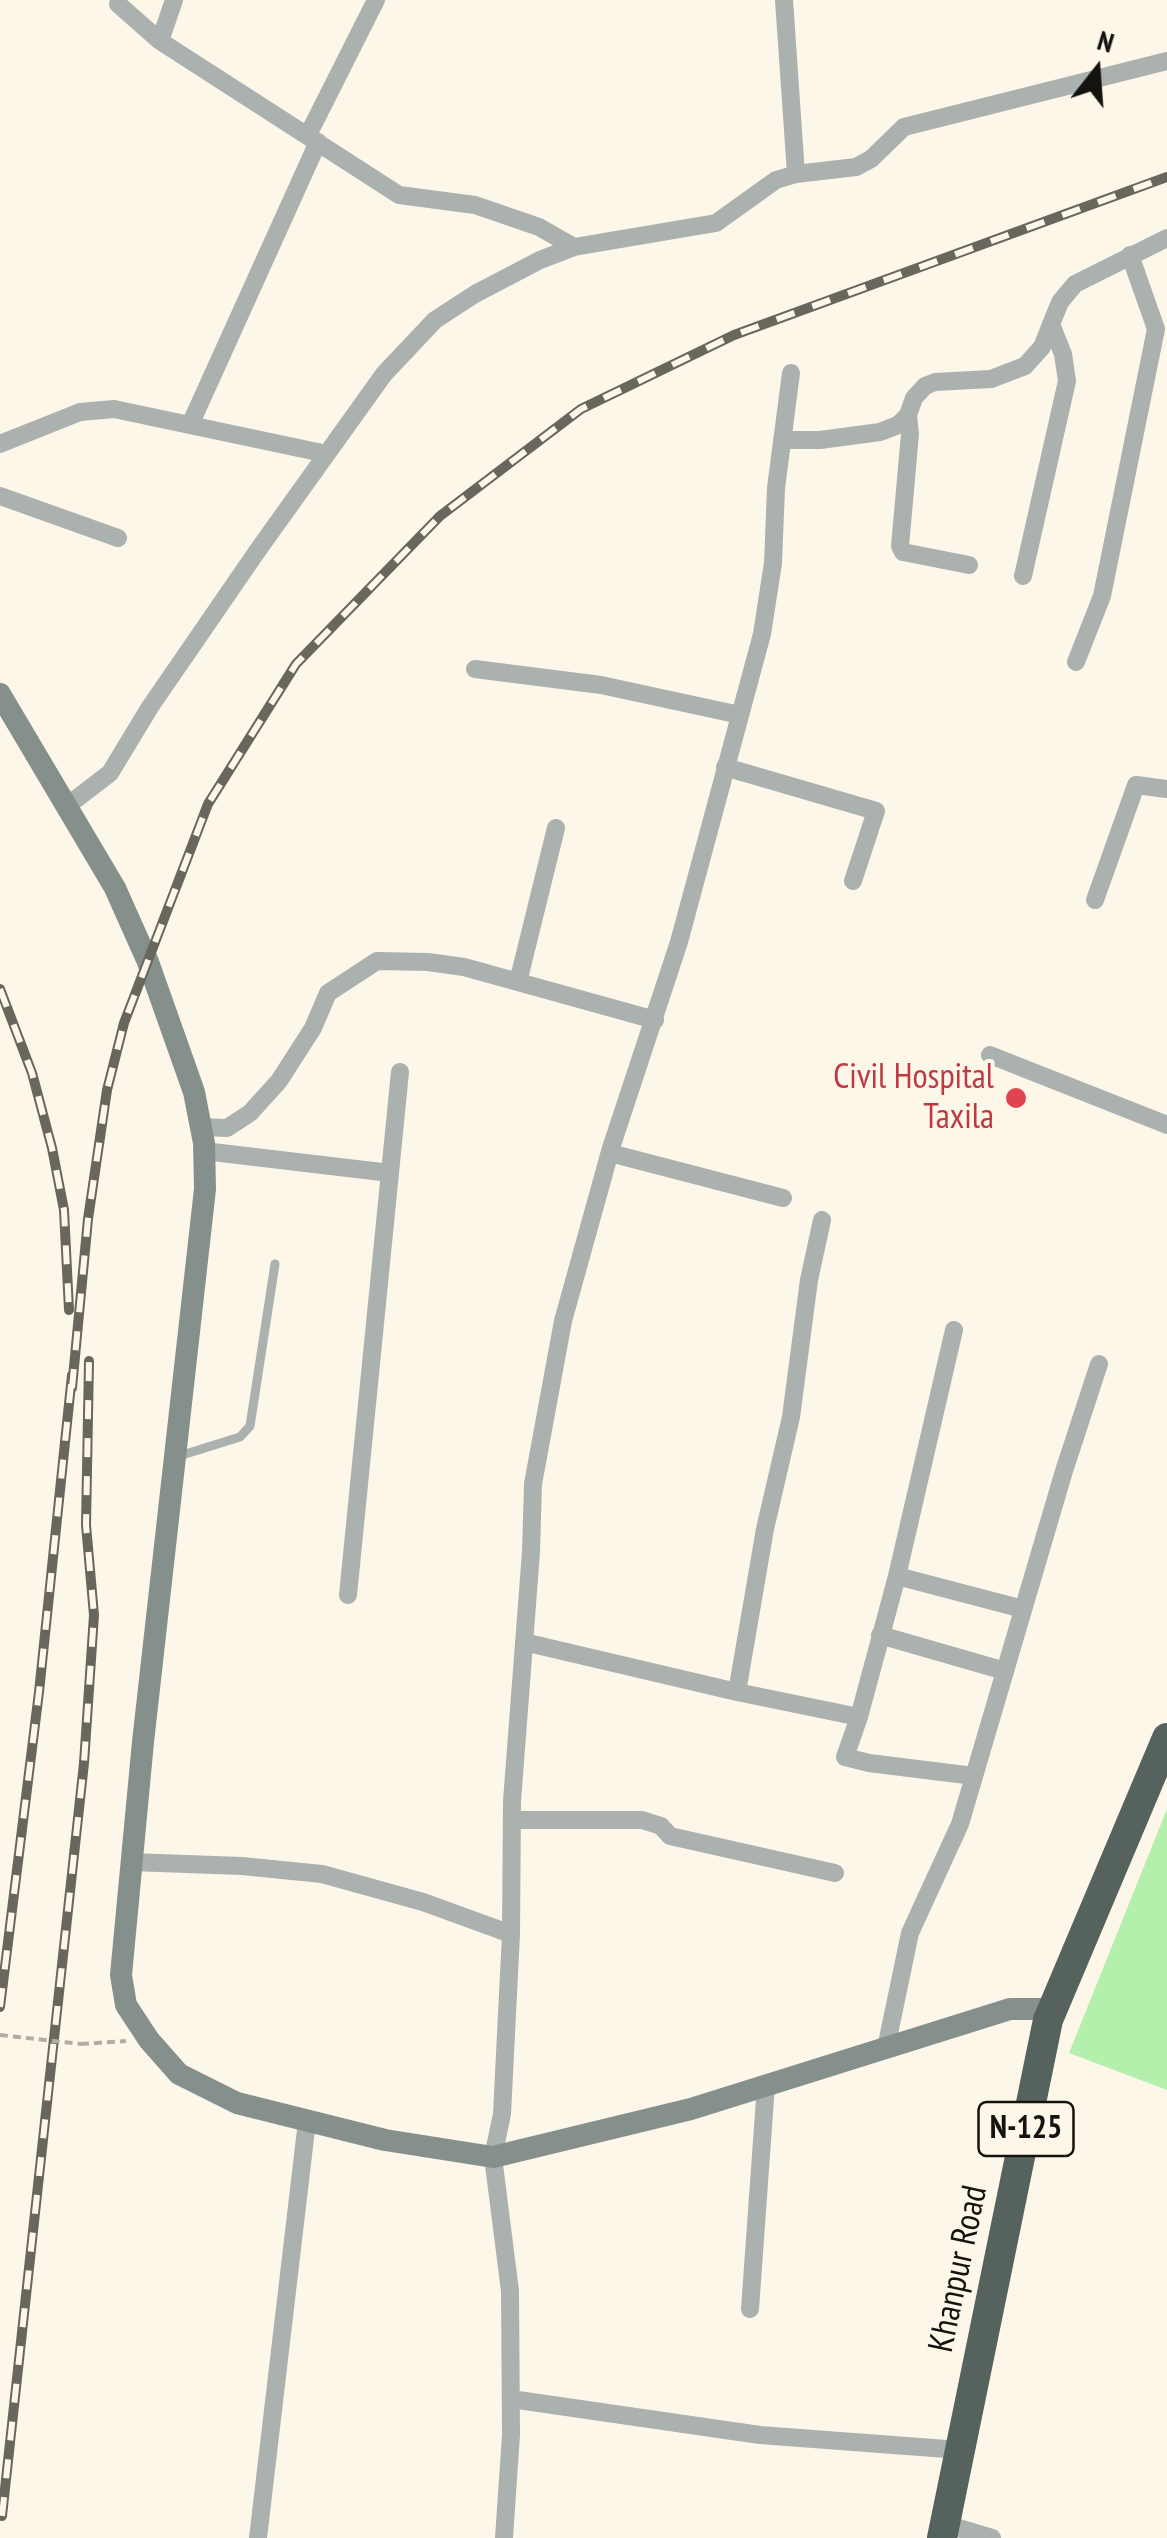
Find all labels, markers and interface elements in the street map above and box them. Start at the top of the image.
north arrow [1047,20,1147,120]
text: N [1093,21,1119,61]
place label: Civil Hospital Taxila [833,1057,994,1139]
marker: Civil Hospital Taxila [1003,1085,1029,1111]
road number: N-125 [978,2102,1074,2156]
street label: Khanpur Road [921,2182,997,2356]

